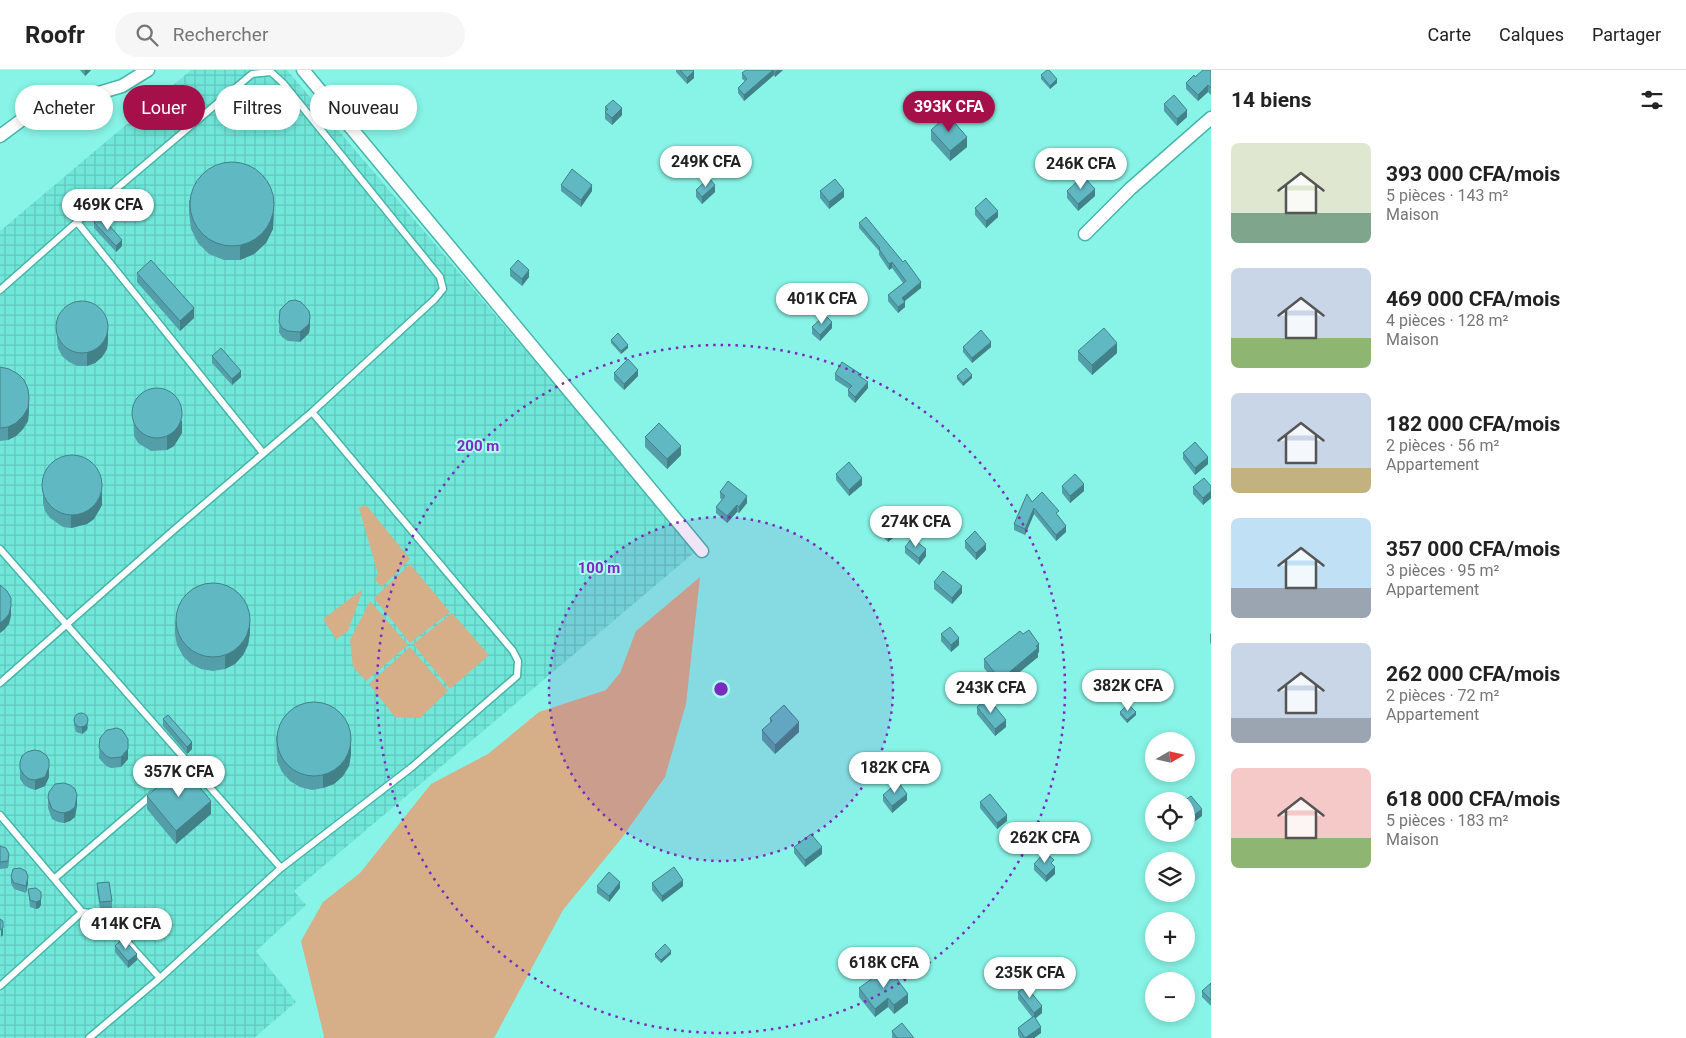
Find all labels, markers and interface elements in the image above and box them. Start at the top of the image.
search box [115,12,465,57]
text: Roofr [25,21,85,49]
icon: search [133,21,161,49]
text: Rechercher [173,23,268,46]
text: Carte [1428,24,1471,45]
text: Calques [1499,24,1564,45]
text: Partager [1592,24,1661,45]
chip: Acheter [15,85,113,130]
chip: Louer [123,85,205,130]
chip: Filtres [215,85,300,130]
chip: Nouveau [310,85,417,130]
icon: filters [1638,86,1666,114]
text: 14 biens [1231,88,1312,112]
pin: 393K CFA [897,90,1001,133]
text: 393K CFA [914,97,984,116]
pin: 249K CFA [654,146,758,188]
pin: 246K CFA [1029,148,1133,190]
text: 249K CFA [671,152,741,171]
text: 246K CFA [1046,154,1116,173]
text: 393 000 CFA/mois [1386,162,1560,186]
icon: home [1271,163,1331,223]
text: 5 pièces · 143 m² [1386,186,1508,205]
pin: 469K CFA [56,189,160,231]
text: 469K CFA [73,195,143,214]
text: Maison [1386,205,1439,224]
pin: 401K CFA [770,282,874,325]
text: 469 000 CFA/mois [1386,287,1560,311]
icon: home [1271,288,1331,348]
text: 401K CFA [787,289,857,308]
text: 4 pièces · 128 m² [1386,311,1508,330]
text: Maison [1386,330,1439,349]
text: 182 000 CFA/mois [1386,412,1560,436]
icon: home [1271,413,1331,473]
text: 2 pièces · 56 m² [1386,436,1499,455]
text: 200 m [457,437,499,455]
text: Appartement [1386,455,1479,474]
pin: 274K CFA [864,506,968,548]
text: 274K CFA [881,512,951,531]
text: 357 000 CFA/mois [1386,537,1560,561]
icon: home [1271,538,1331,598]
text: 100 m [578,559,620,577]
text: 3 pièces · 95 m² [1386,561,1499,580]
text: Appartement [1386,580,1479,599]
text: 262 000 CFA/mois [1386,662,1560,686]
icon: home [1271,663,1331,723]
pin: 382K CFA [1076,670,1180,712]
pin: 243K CFA [939,672,1043,714]
text: 382K CFA [1093,676,1163,695]
text: 243K CFA [956,678,1026,697]
centre of rings [712,680,730,698]
text: 2 pièces · 72 m² [1386,686,1499,705]
text: Appartement [1386,705,1479,724]
north arrow [1145,732,1195,782]
map controls [1145,732,1195,1022]
pin: 182K CFA [843,752,947,794]
pin: 357K CFA [127,756,231,798]
text: 182K CFA [860,758,930,777]
text: 357K CFA [144,762,214,781]
text: 618 000 CFA/mois [1386,787,1560,811]
icon: home [1271,788,1331,848]
button: locate [1145,792,1195,842]
text: 5 pièces · 183 m² [1386,811,1508,830]
pin: 262K CFA [993,822,1097,864]
text: 262K CFA [1010,828,1080,847]
text: Maison [1386,830,1439,849]
button: layers [1145,852,1195,902]
pin: 414K CFA [74,908,178,950]
button: + [1145,912,1195,962]
text: 414K CFA [91,914,161,933]
pin: 618K CFA [832,946,936,989]
text: 618K CFA [849,953,919,972]
pin: 235K CFA [978,956,1082,999]
text: 235K CFA [995,963,1065,982]
button: − [1145,972,1195,1022]

